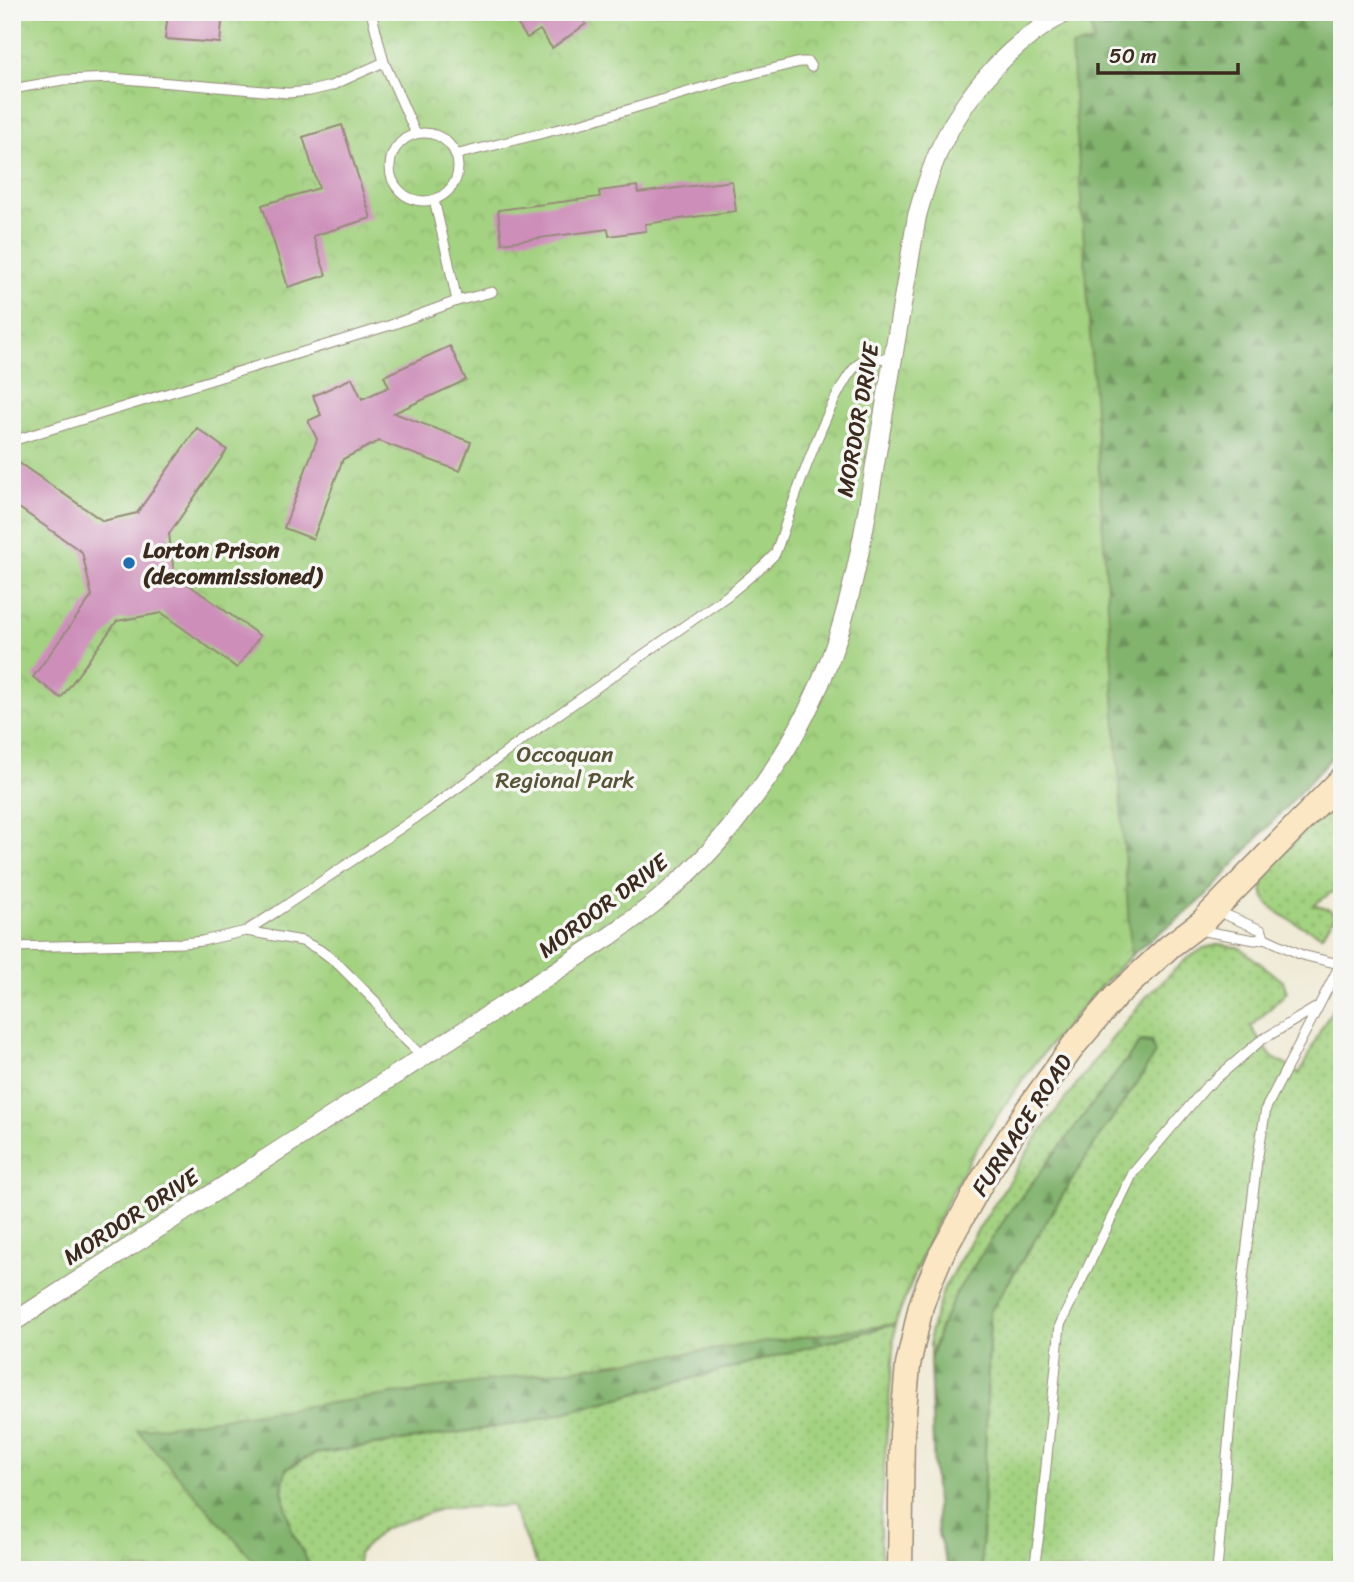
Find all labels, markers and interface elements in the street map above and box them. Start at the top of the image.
scale bar [1098,32,1238,76]
text: 50 m [1109,37,1157,75]
street label: MORDOR DRIVE [824,339,892,500]
place label: Lorton Prison (decommissioned) [143,530,324,597]
marker: Lorton Prison (decommissioned) [121,555,137,571]
park label: Occoquan Regional Park [496,734,634,801]
street label: MORDOR DRIVE [529,842,678,969]
street label: FURNACE ROAD [960,1045,1084,1205]
street label: MORDOR DRIVE [55,1157,208,1277]

